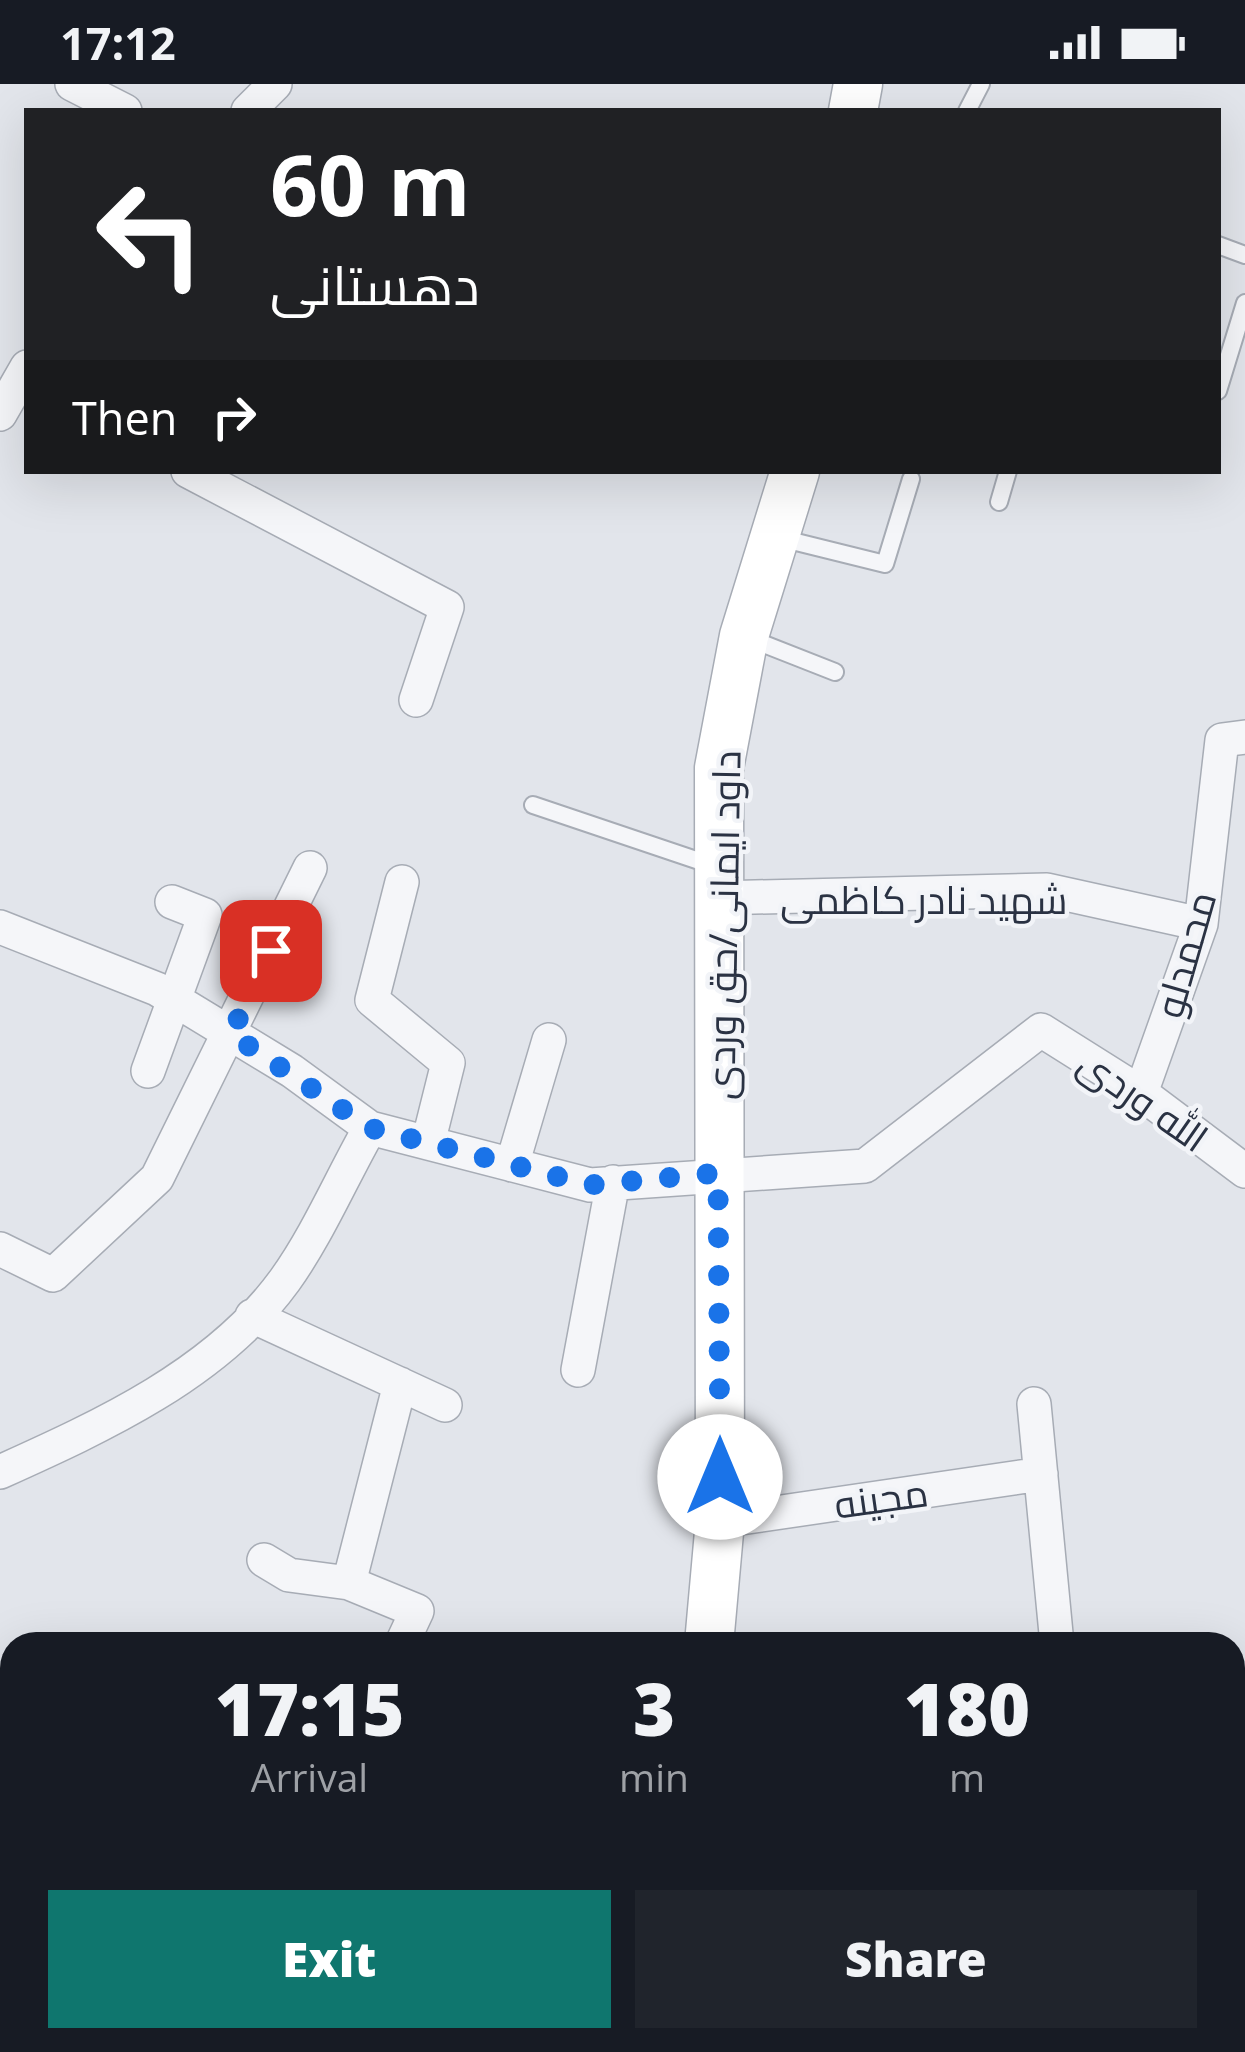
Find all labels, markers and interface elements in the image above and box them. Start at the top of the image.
text: 17:12 [60,12,176,73]
text: 60 m [270,126,470,241]
icon: left [72,156,228,312]
text: دهستانی [270,247,479,321]
icon: right [201,384,267,450]
text: Then [72,387,177,448]
street label: داود ایمانی/حق وردی [692,750,752,1100]
street label: شهید نادر کاظمی [780,872,1068,925]
street label: محمدلو [1141,885,1227,1023]
pin [220,900,322,1002]
icon: arrive [238,918,304,984]
street label: الله وردی [1069,1035,1219,1163]
position arrow [657,1414,783,1540]
street label: مجینه [831,1464,931,1530]
text: 17:15 [215,1659,404,1757]
text: 3 [633,1659,675,1757]
text: 180 [904,1659,1030,1757]
text: Arrival [251,1750,368,1803]
text: min [619,1750,689,1803]
text: m [949,1750,985,1803]
button: Exit [48,1890,611,2028]
button: Share [635,1890,1197,2028]

